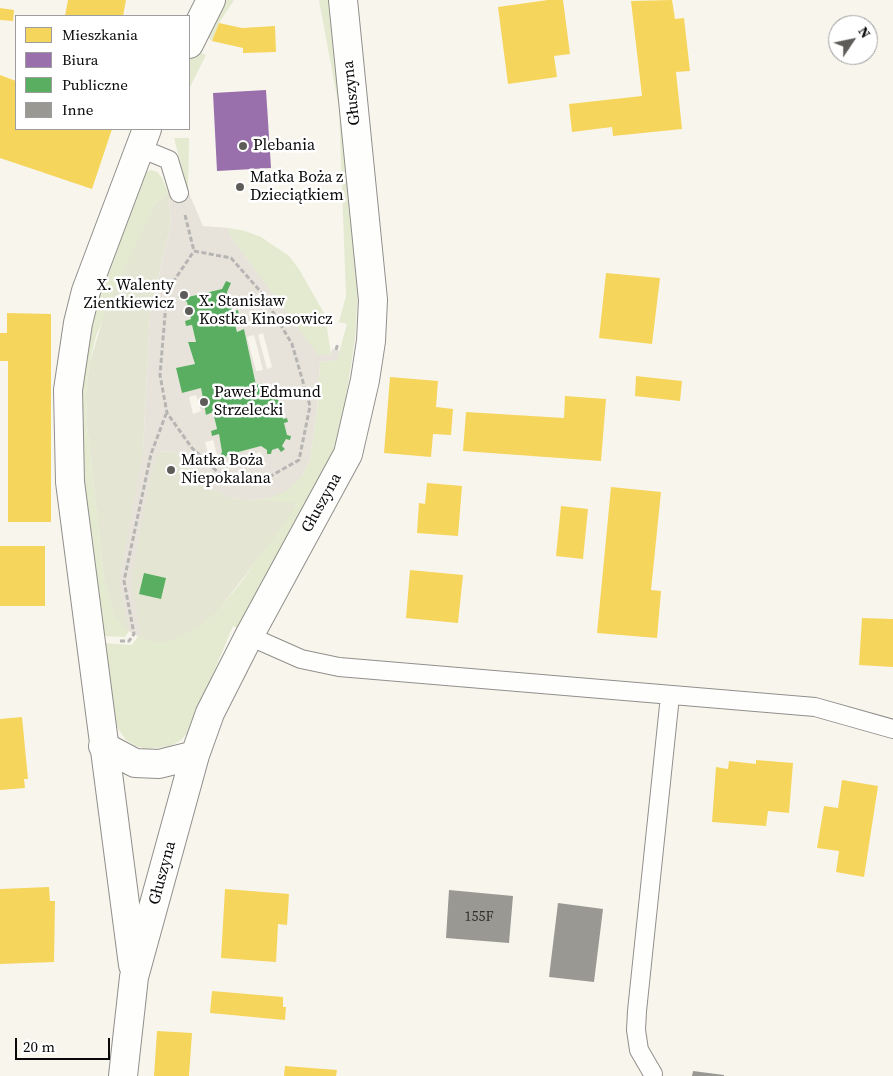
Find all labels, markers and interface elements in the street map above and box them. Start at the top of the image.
legend [15,15,190,130]
north arrow [828,15,878,65]
text: N [853,22,876,42]
text: Mieszkania [62,24,138,45]
text: Biura [62,49,98,70]
street label: Głuszyna [339,60,365,126]
text: Publiczne [62,74,128,95]
text: Inne [62,99,93,120]
place label: Plebania [253,136,315,156]
marker: Plebania [237,140,249,152]
place label: Matka Boża z Dzieciątkiem [250,168,344,206]
marker: Matka Boża z Dzieciątkiem [234,181,246,193]
place label: X. Walenty Zientkiewicz [84,276,174,314]
marker: X. Walenty Zientkiewicz [178,289,190,301]
place label: X. Stanisław Kostka Kinosowicz [199,292,333,330]
marker: X. Stanisław Kostka Kinosowicz [183,305,195,317]
place label: Paweł Edmund Strzelecki [214,383,321,421]
marker: Paweł Edmund Strzelecki [198,396,210,408]
place label: Matka Boża Niepokalana [181,451,271,489]
marker: Matka Boża Niepokalana [165,464,177,476]
street label: Głuszyna [298,470,346,536]
street label: Głuszyna [145,839,181,907]
house number: 155F [464,909,494,925]
scale bar [18,1028,112,1060]
text: 20 m [23,1036,55,1057]

